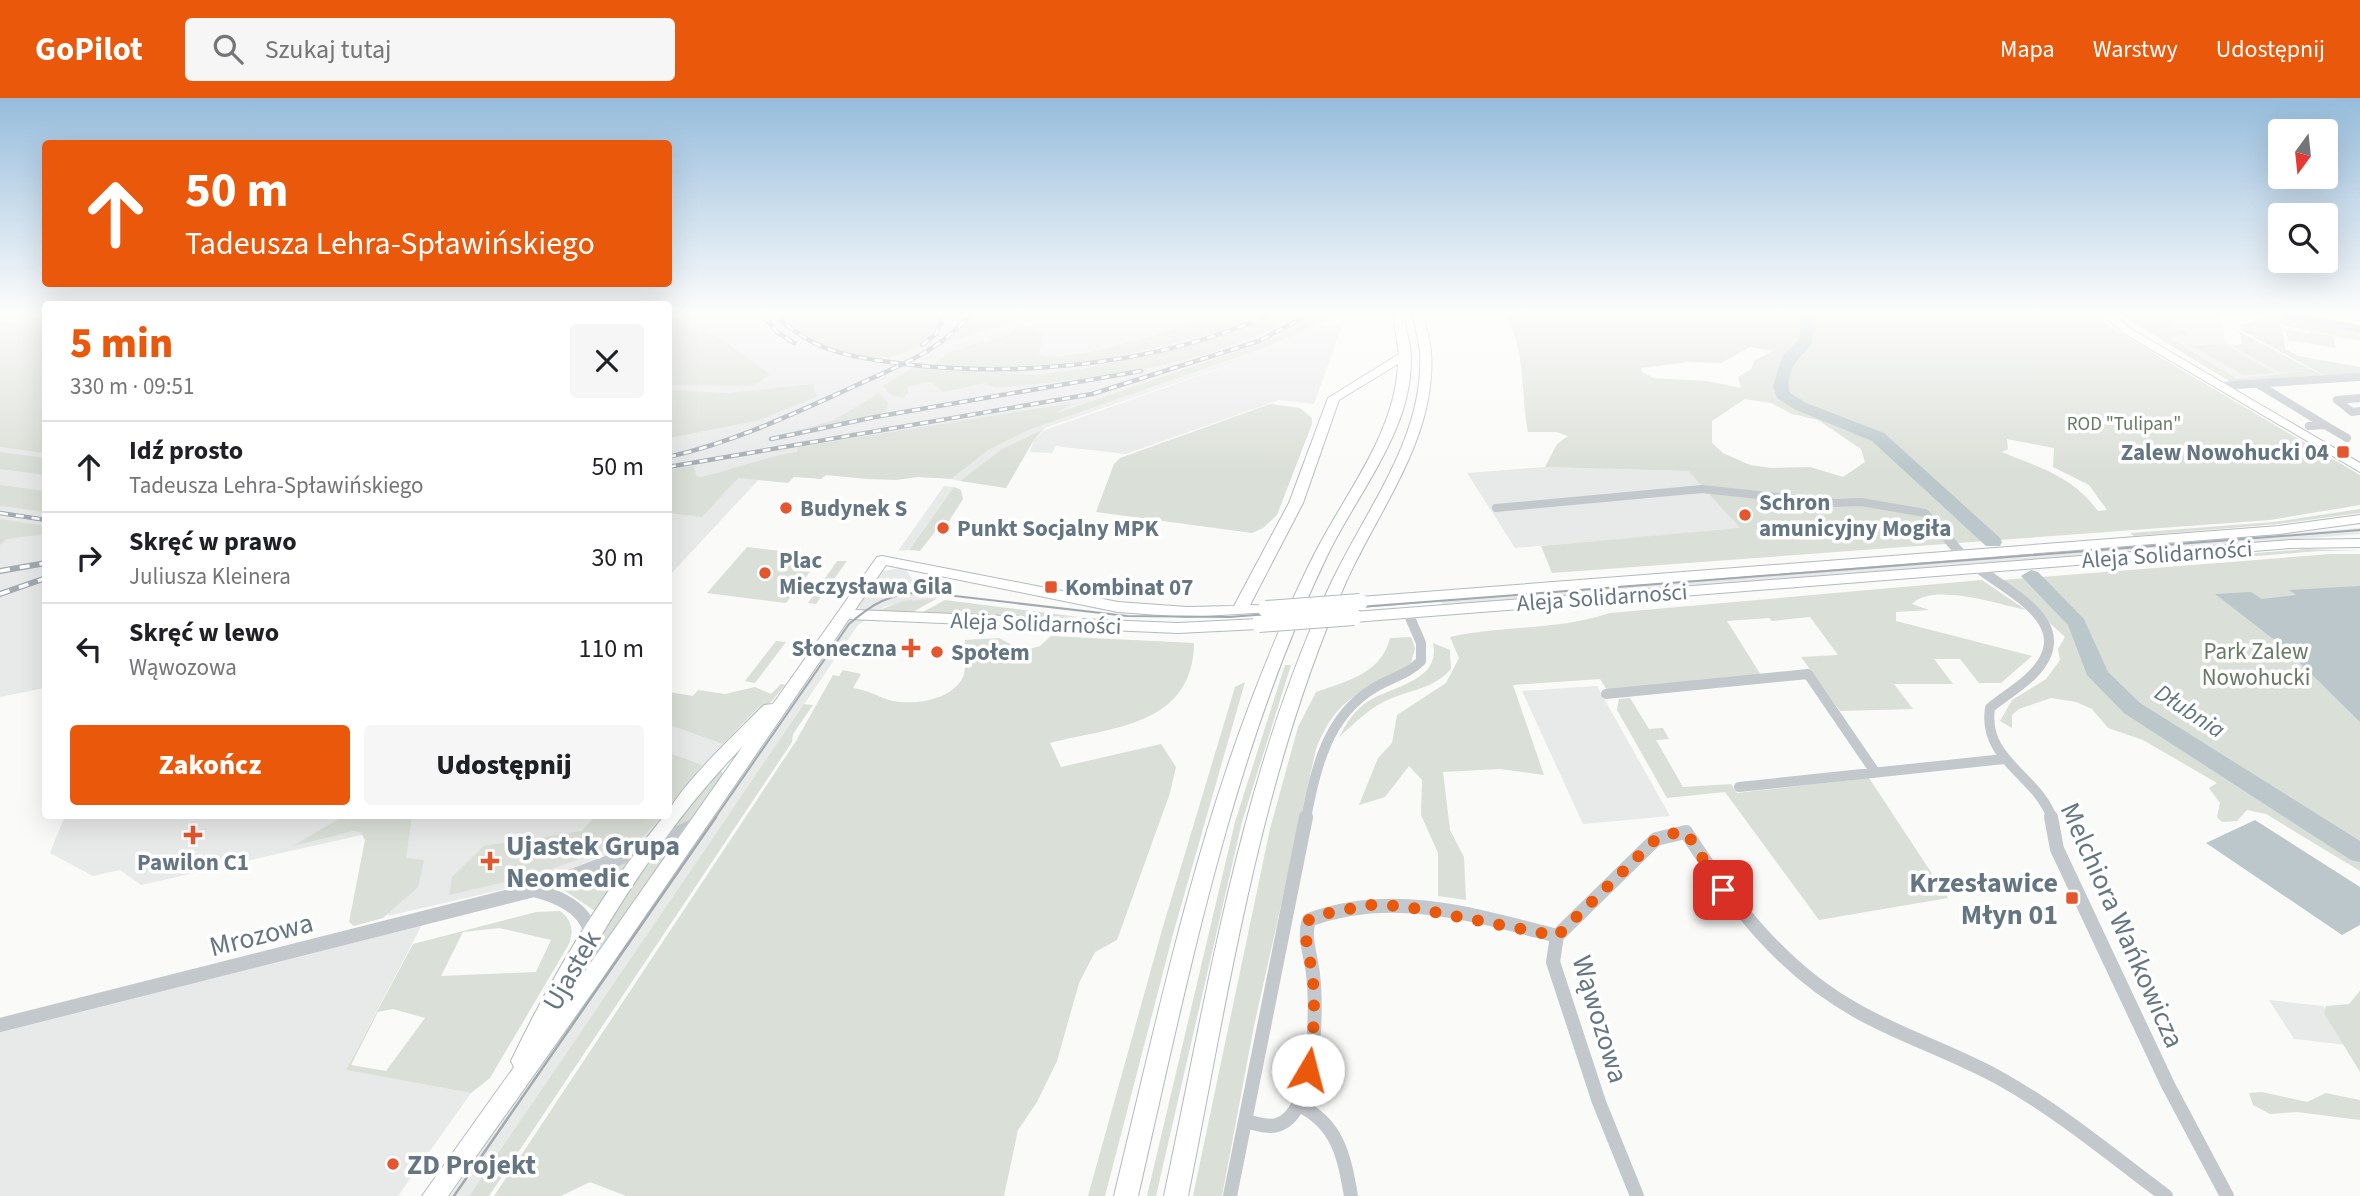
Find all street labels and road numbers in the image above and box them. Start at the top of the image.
street label: Aleja Solidarności [2081,532,2253,577]
street label: Aleja Solidarności [1516,575,1688,620]
street label: Aleja Solidarności [950,604,1122,643]
street label: Melchiora Wańkowicza [2050,796,2194,1054]
street label: Mrozowa [205,903,317,967]
street label: Ujastek [533,923,611,1018]
street label: Wąwozowa [1562,951,1638,1088]

